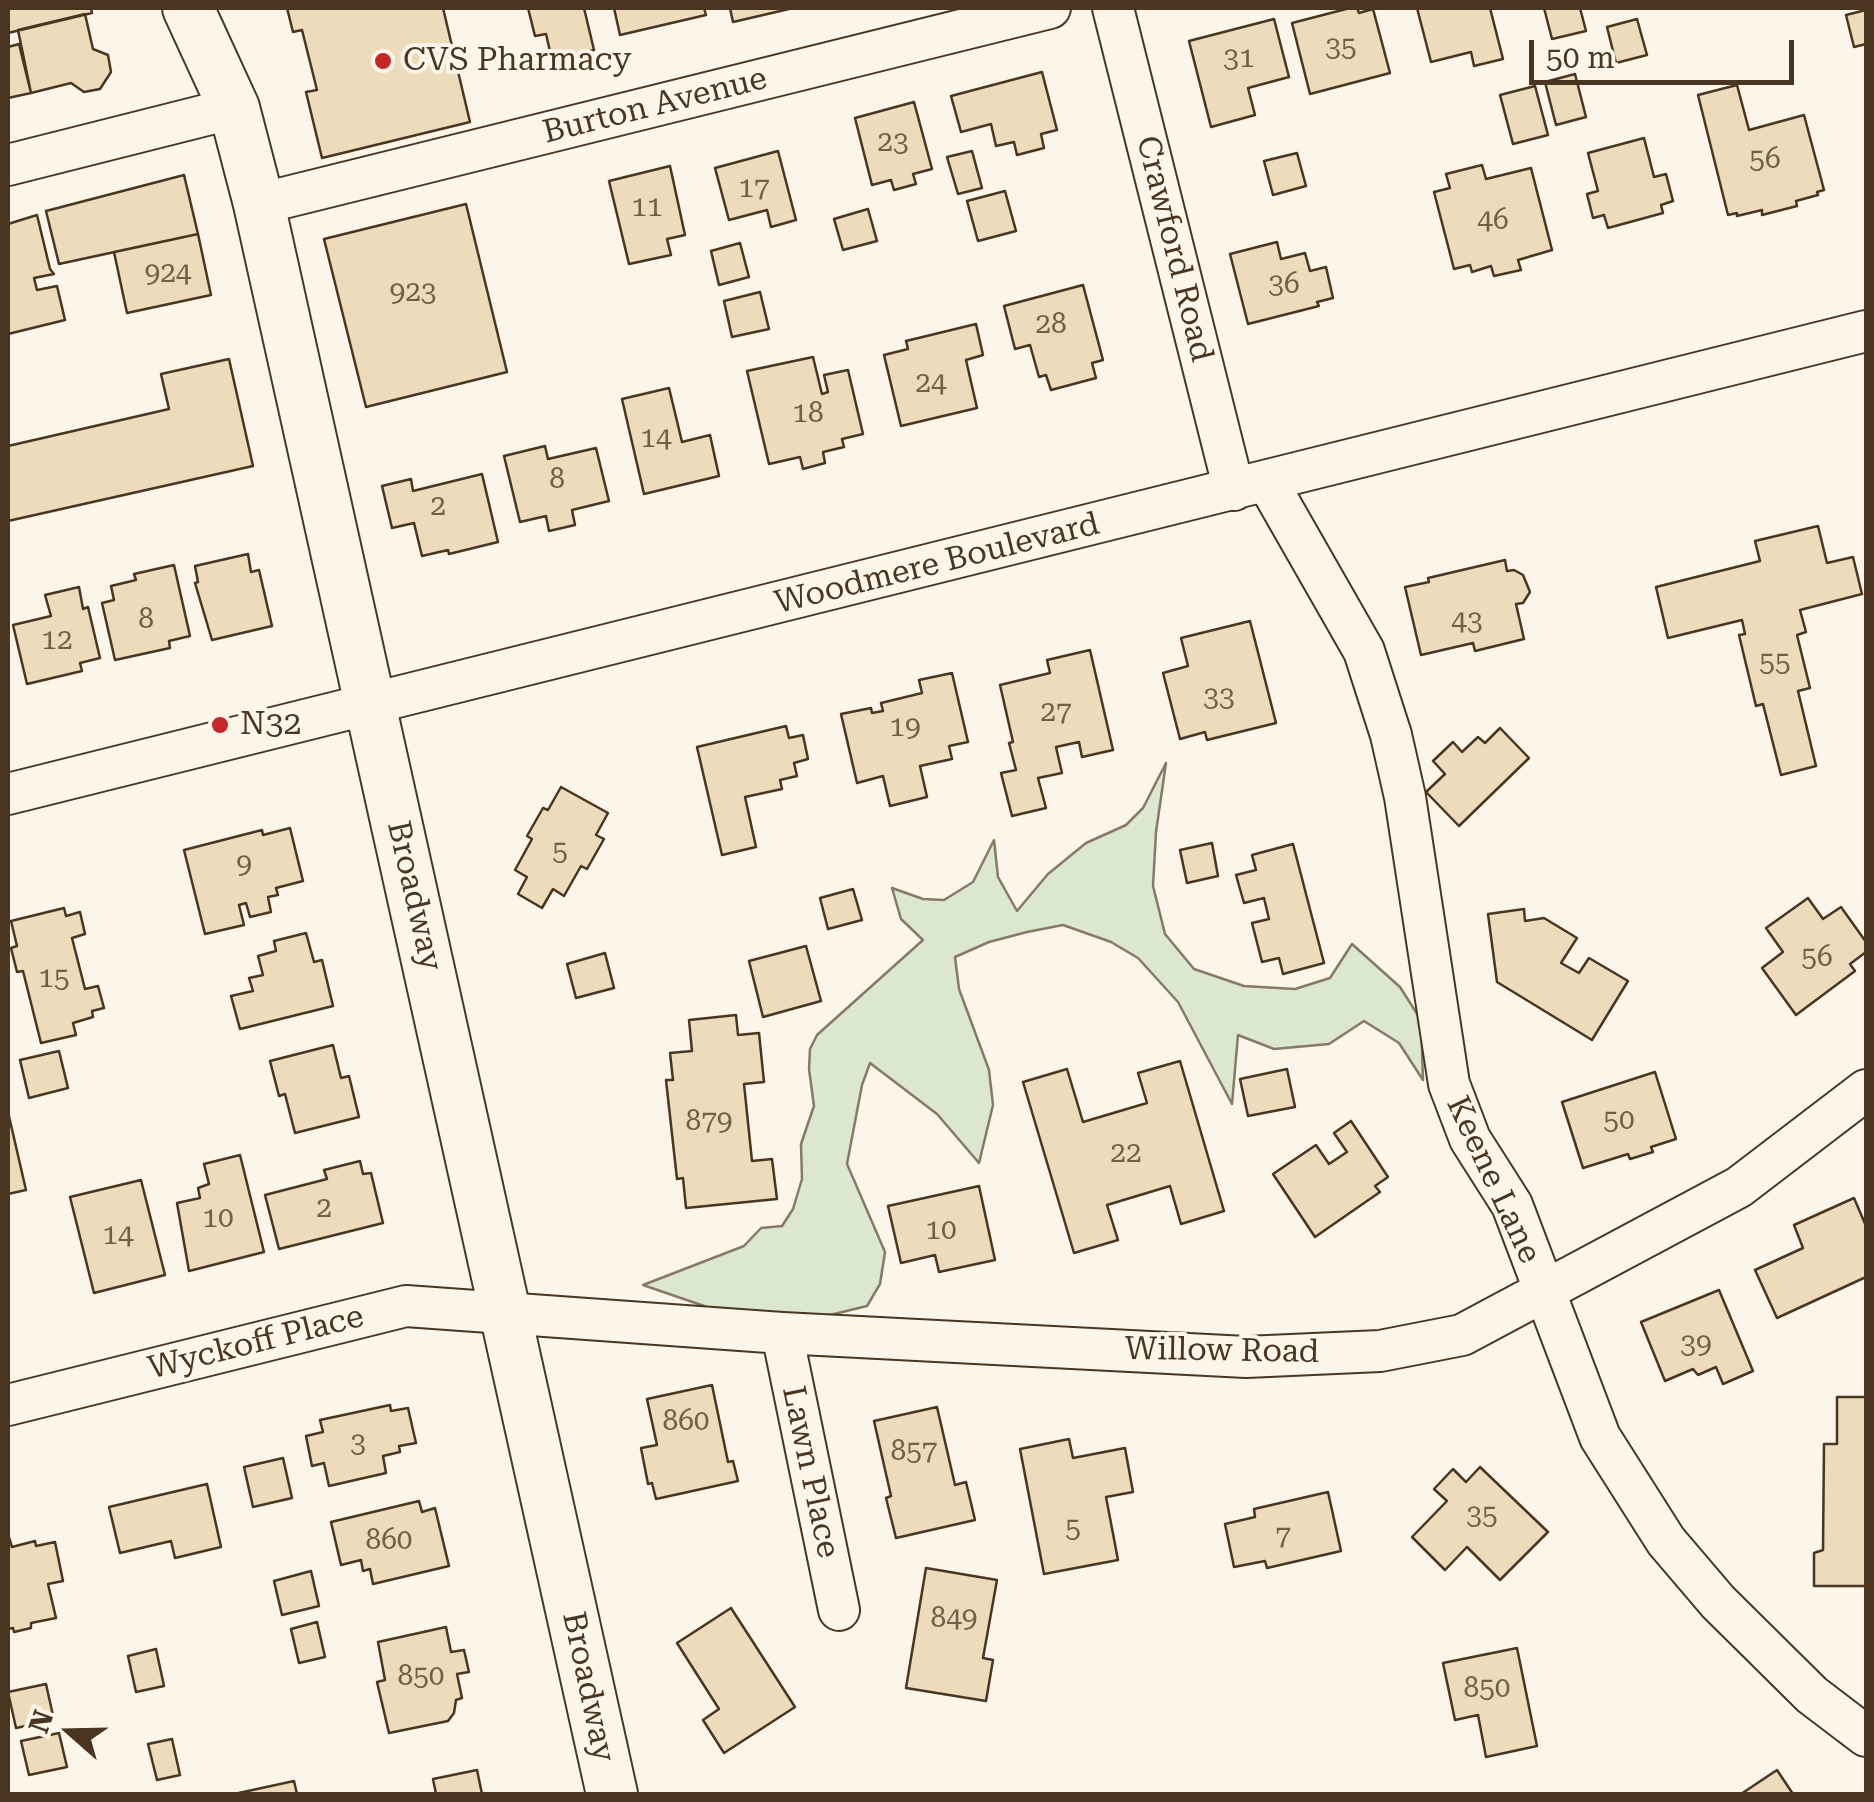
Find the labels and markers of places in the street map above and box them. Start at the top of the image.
place label: CVS Pharmacy [403,42,631,80]
marker: CVS Pharmacy [372,50,394,72]
place label: N32 [240,706,301,744]
marker: N32 [209,714,231,736]

